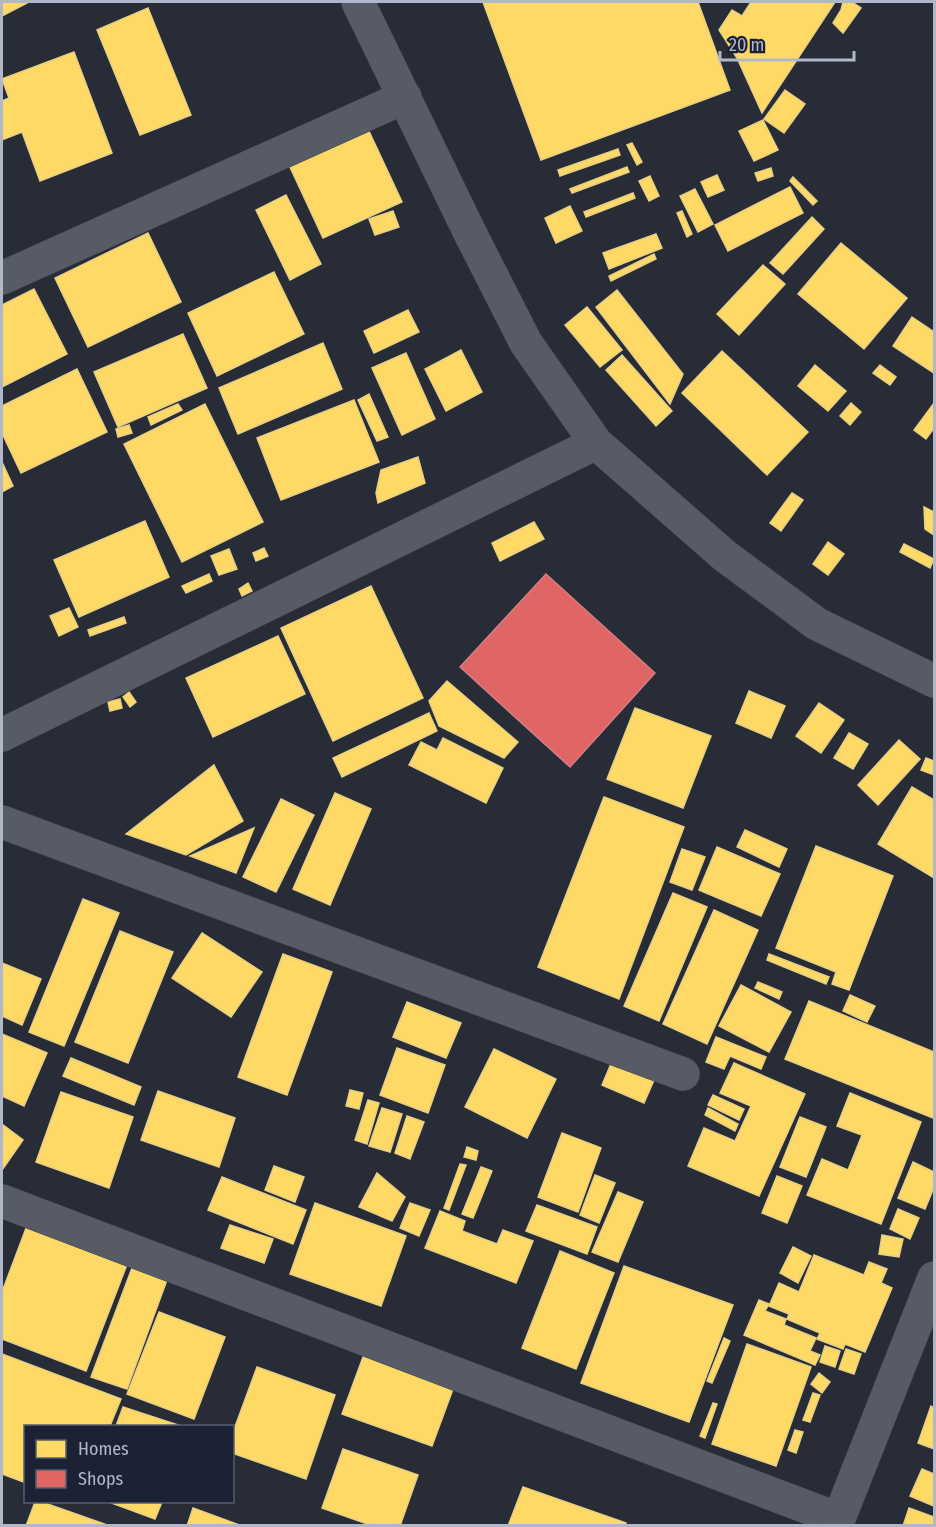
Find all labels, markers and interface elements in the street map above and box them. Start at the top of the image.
scale bar [720,24,854,62]
text: 20 m [729,34,764,56]
legend [24,1425,234,1503]
text: Homes [78,1438,129,1460]
text: Shops [78,1468,123,1490]

